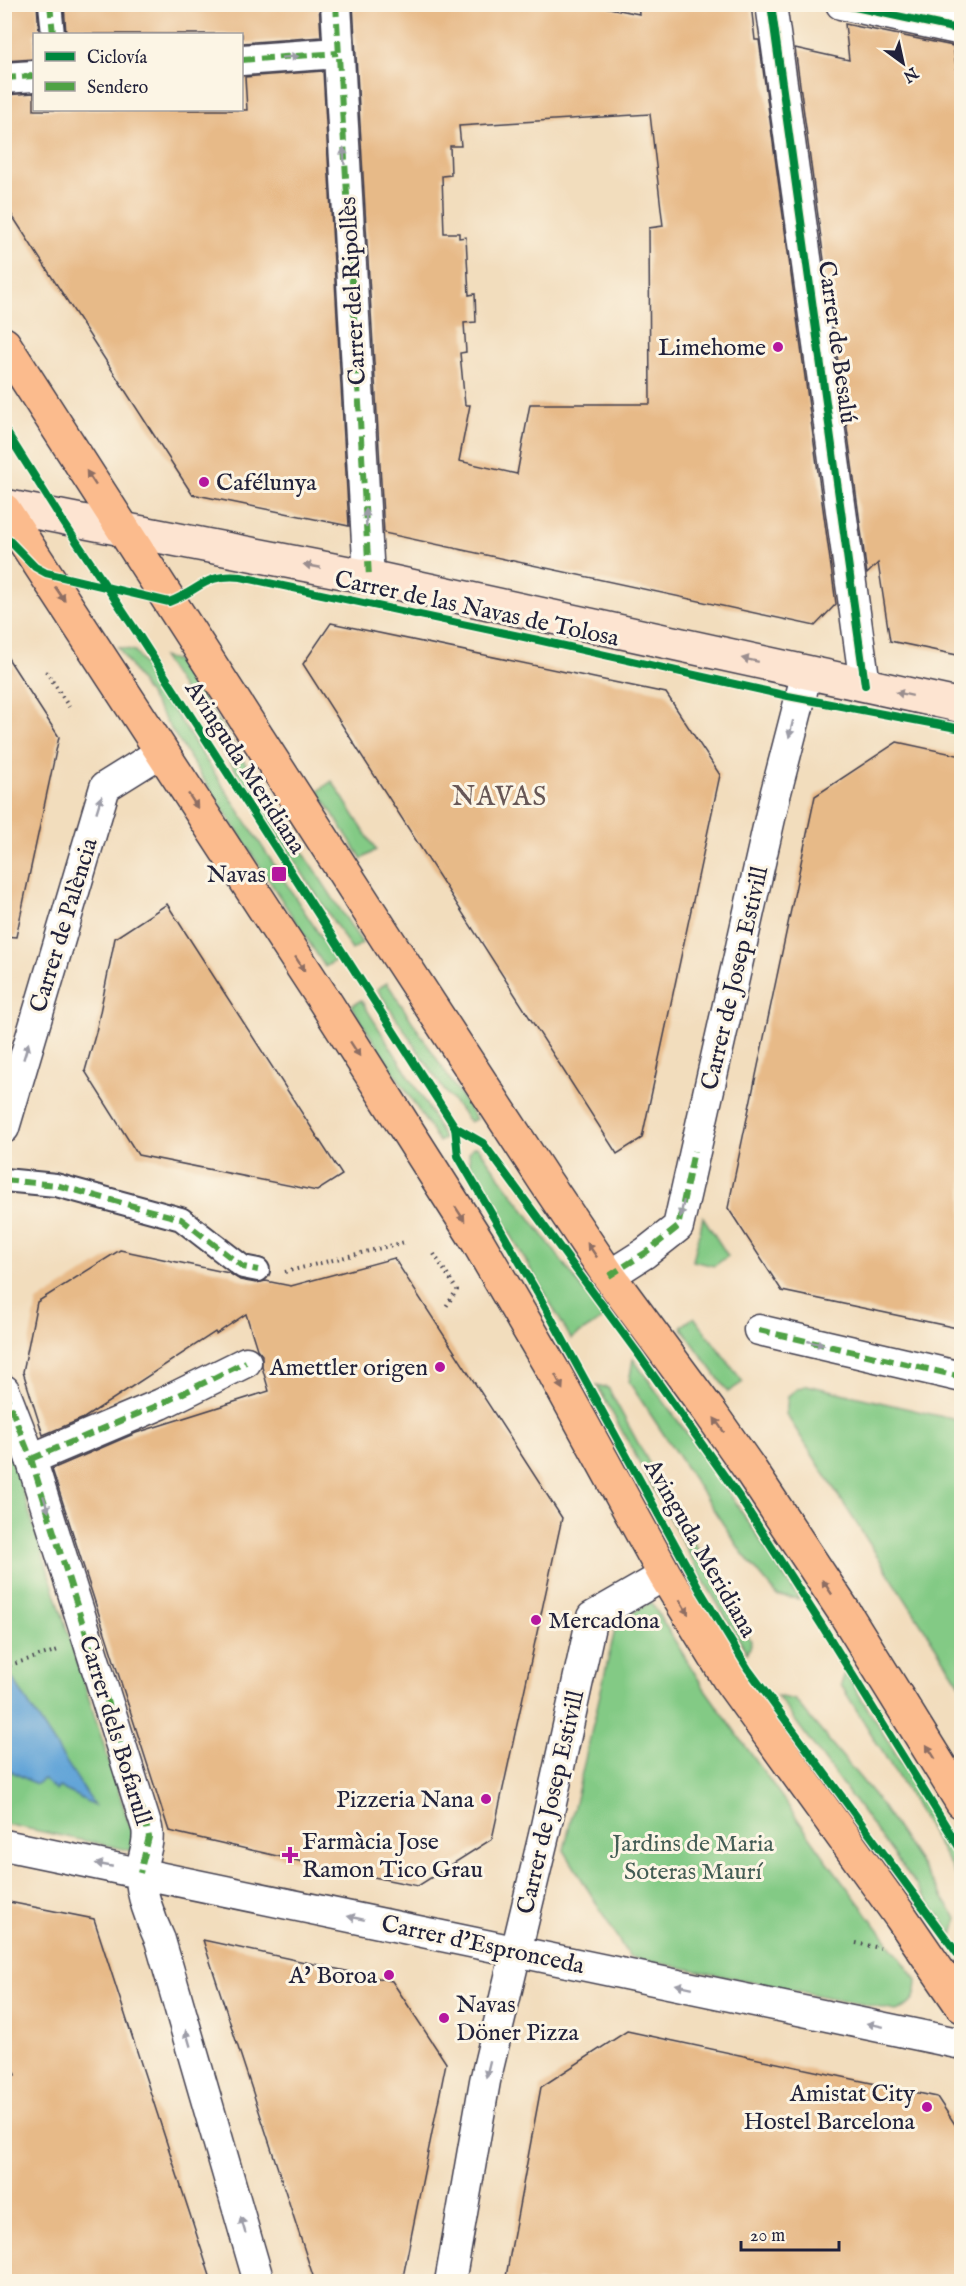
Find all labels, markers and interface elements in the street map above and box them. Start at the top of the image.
legend [33,33,243,111]
north arrow [873,33,933,93]
text: Ciclovía [87,47,147,70]
one-way arrow [280,52,299,62]
text: N [899,61,922,86]
text: Sendero [87,77,149,100]
one-way arrow [340,147,349,166]
street label: Carrer del Ripollès [333,196,374,386]
street label: Carrer de Besalú [810,259,863,426]
place label: Limehome [658,333,766,364]
marker: Limehome [771,340,785,354]
place label: Cafélunya [216,468,317,499]
one-way arrow [85,470,96,487]
marker: Cafélunya [197,475,211,489]
one-way arrow [361,509,371,528]
one-way arrow [302,561,321,570]
street label: Carrer de las Navas de Tolosa [332,564,622,655]
one-way arrow [54,585,66,601]
one-way arrow [740,655,759,664]
street label: Avinguda Meridiana [177,674,313,861]
one-way arrow [895,689,914,698]
one-way arrow [786,720,796,738]
district label: NAVAS [452,781,548,815]
one-way arrow [188,793,199,809]
one-way arrow [95,795,104,813]
street label: Carrer de Palència [23,834,106,1016]
place label: Navas [206,860,266,891]
street label: Carrer de Josep Estivill [695,863,776,1093]
marker: Navas [270,865,288,883]
one-way arrow [295,956,306,972]
one-way arrow [350,1041,361,1057]
one-way arrow [22,1042,31,1060]
one-way arrow [677,1199,686,1218]
one-way arrow [454,1206,465,1222]
one-way arrow [587,1242,598,1258]
one-way arrow [806,1339,825,1348]
place label: Amettler origen [268,1353,428,1384]
marker: Amettler origen [433,1360,447,1374]
one-way arrow [554,1373,564,1390]
one-way arrow [713,1417,725,1433]
street label: Avinguda Meridiana [636,1453,764,1644]
one-way arrow [41,1495,51,1513]
one-way arrow [822,1579,833,1595]
one-way arrow [679,1599,690,1615]
place label: Mercadona [548,1606,660,1637]
marker: Mercadona [529,1613,543,1627]
street label: Carrer dels Bofarull [71,1632,158,1829]
street label: Carrer de Josep Estivill [511,1687,592,1917]
one-way arrow [926,1744,937,1760]
place label: Pizzeria Nana [336,1785,475,1816]
marker: Pizzeria Nana [479,1792,493,1806]
place label: Farmàcia Jose Ramon Tico Grau [302,1827,483,1886]
park label: Jardins de Maria Soteras Maurí [609,1829,774,1888]
marker: Farmàcia Jose Ramon Tico Grau [283,1848,297,1862]
one-way arrow [94,1860,113,1869]
street label: Carrer d'Espronceda [378,1909,588,1982]
one-way arrow [346,1913,365,1922]
place label: A' Boroa [288,1961,378,1992]
marker: A' Boroa [382,1968,396,1982]
one-way arrow [675,1981,694,1990]
place label: Navas Döner Pizza [456,1990,579,2049]
marker: Navas Döner Pizza [437,2011,451,2025]
one-way arrow [866,2020,885,2029]
one-way arrow [183,2029,192,2047]
one-way arrow [482,2060,492,2078]
place label: Amistat City Hostel Barcelona [744,2079,916,2138]
marker: Amistat City Hostel Barcelona [920,2100,934,2114]
scale bar [741,2214,838,2252]
one-way arrow [237,2216,247,2234]
text: 20 m [750,2225,785,2248]

